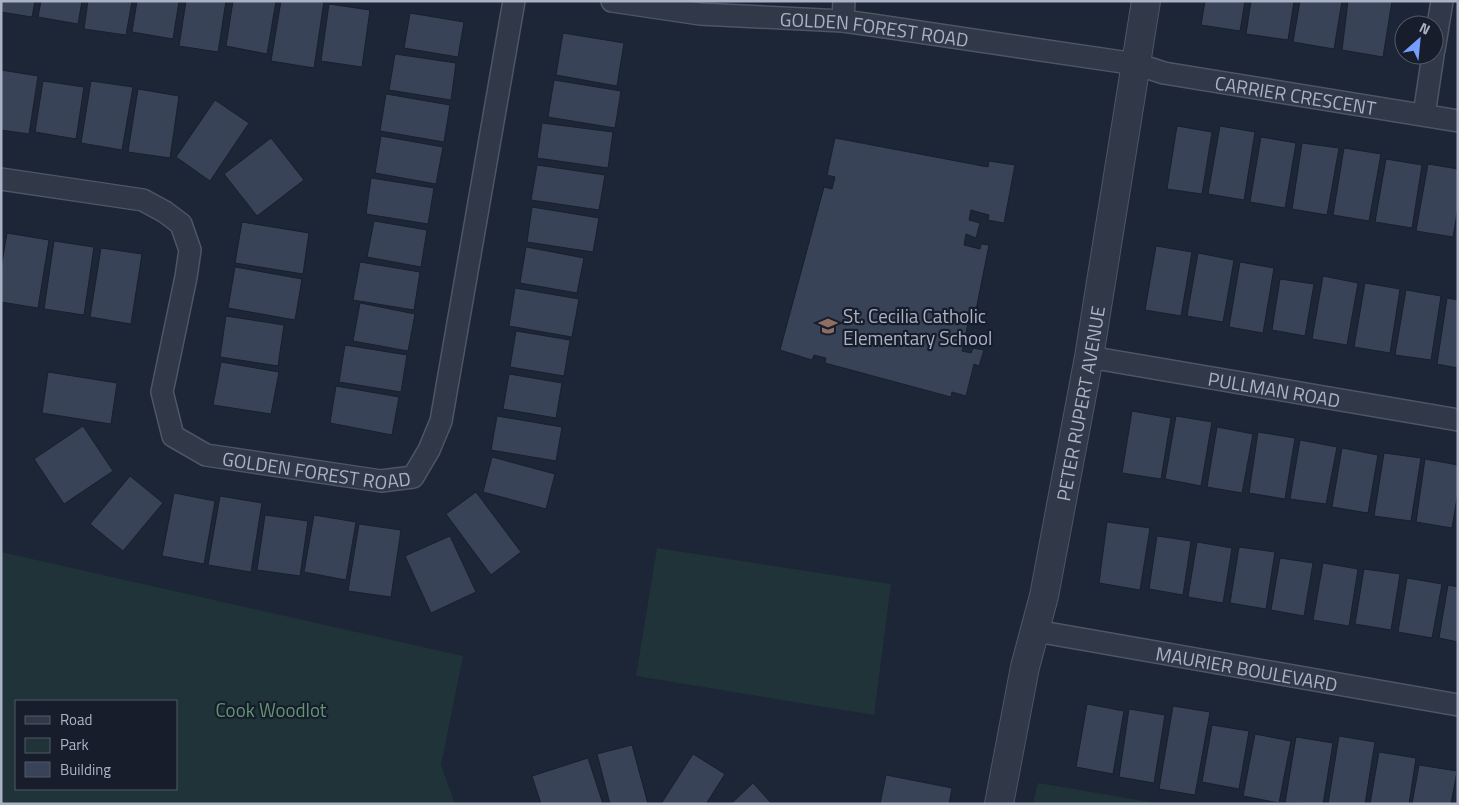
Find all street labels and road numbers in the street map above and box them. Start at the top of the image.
street label: GOLDEN FOREST ROAD [779,3,971,54]
street label: CARRIER CRESCENT [1213,67,1378,122]
street label: PETER RUPERT AVENUE [1048,304,1111,503]
street label: PULLMAN ROAD [1206,363,1343,414]
street label: GOLDEN FOREST ROAD [220,443,412,496]
street label: MAURIER BOULEVARD [1154,638,1340,698]

